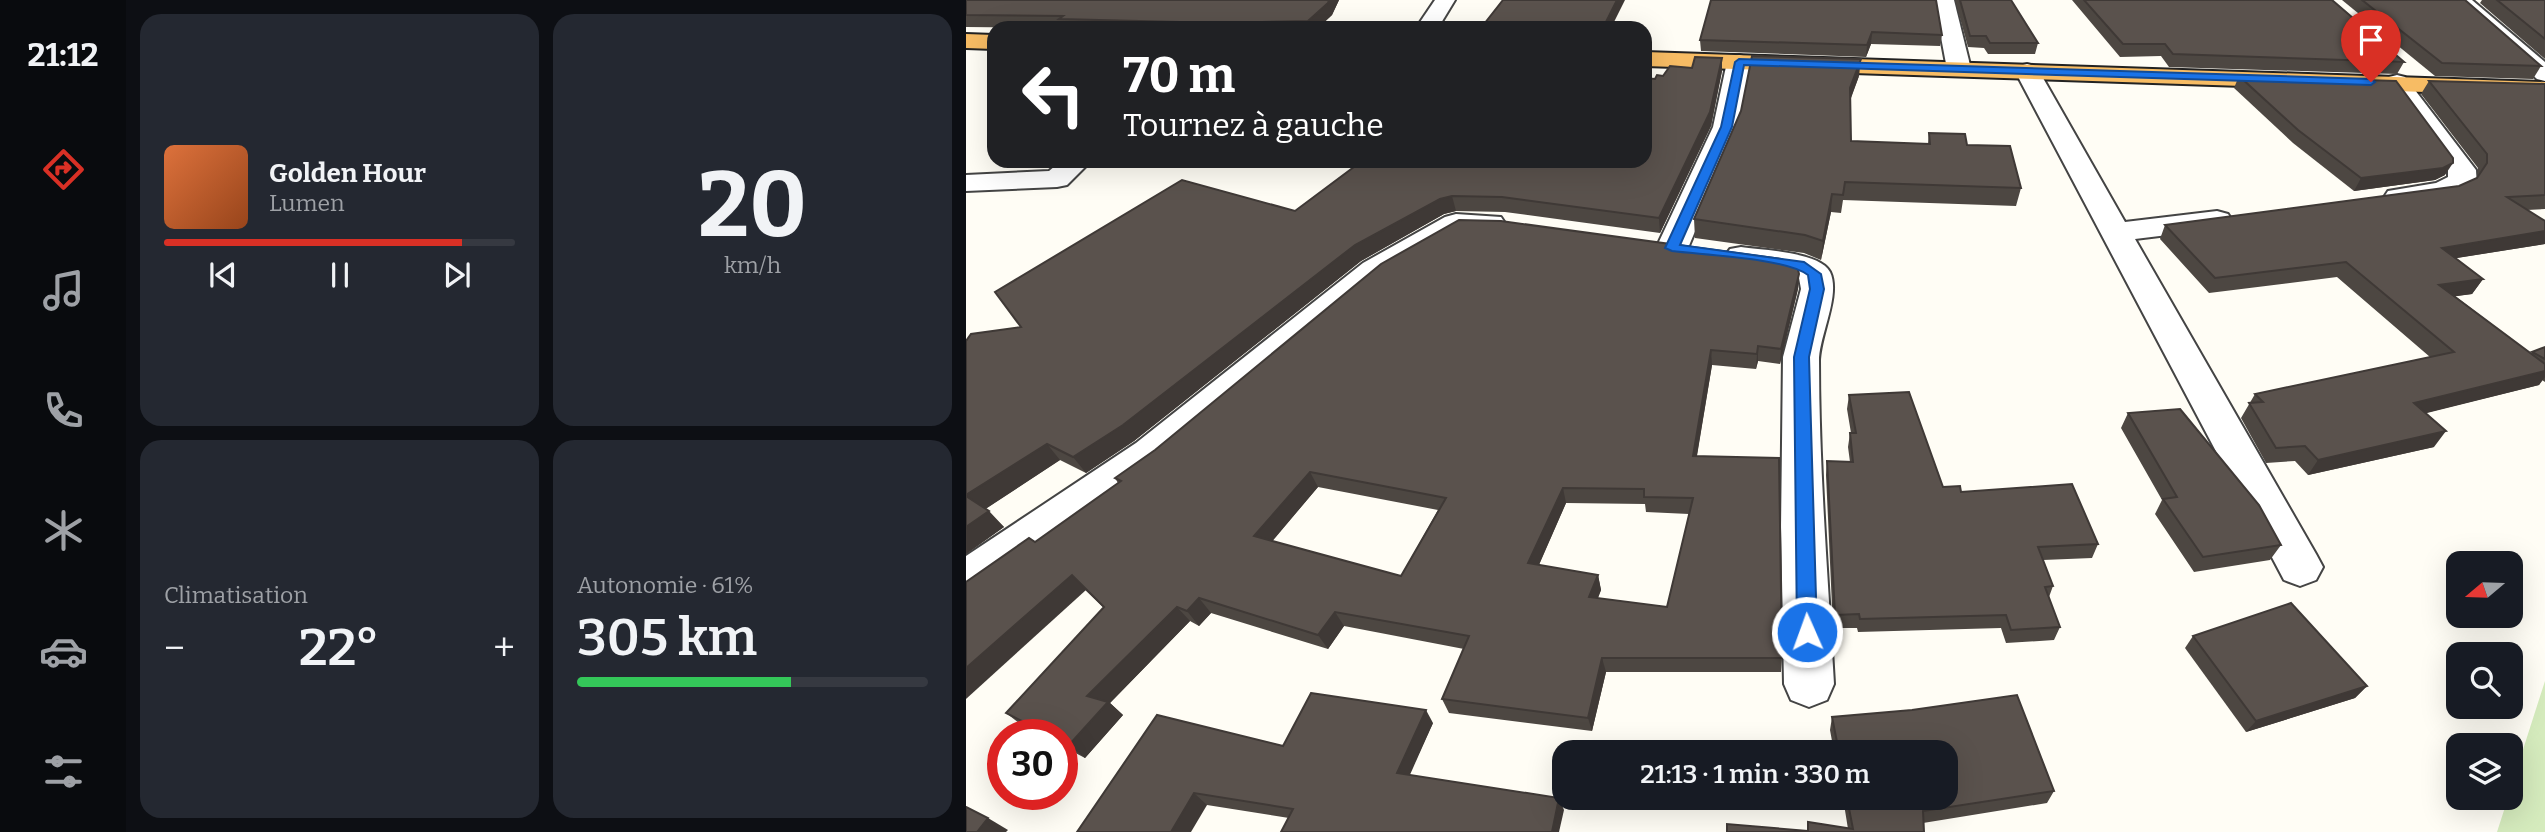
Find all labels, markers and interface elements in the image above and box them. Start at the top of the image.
pin [2341,10,2401,82]
icon: arrive [2352,21,2390,59]
text: 21:12 [27,36,99,74]
text: 70 m [1123,46,1235,105]
icon: left [1008,49,1099,140]
text: Tournez à gauche [1123,106,1384,144]
icon: directions [39,145,88,194]
text: 20 [698,151,807,260]
text: Golden Hour [269,158,426,189]
text: Lumen [269,189,345,217]
text: km/h [724,251,781,279]
icon: previous [204,256,242,294]
icon: pause [321,256,359,294]
icon: next [438,256,476,294]
icon: music [39,266,88,315]
icon: phone [39,386,88,435]
icon: climate [39,506,88,555]
north arrow [2446,551,2524,628]
map controls [2446,551,2523,810]
text: Autonomie · 61% [577,571,753,599]
text: Climatisation [164,581,308,609]
position arrow [1770,595,1844,669]
text: 305 km [577,606,757,669]
text: 22° [299,616,380,679]
text: − [164,625,185,671]
text: + [493,625,515,671]
icon: car [39,627,88,676]
button: search [2446,642,2523,719]
speed limit sign: 30 [987,719,1078,810]
button: layers [2446,733,2523,810]
icon: filters [39,747,88,796]
text: 21:13 · 1 min · 330 m [1640,759,1870,790]

